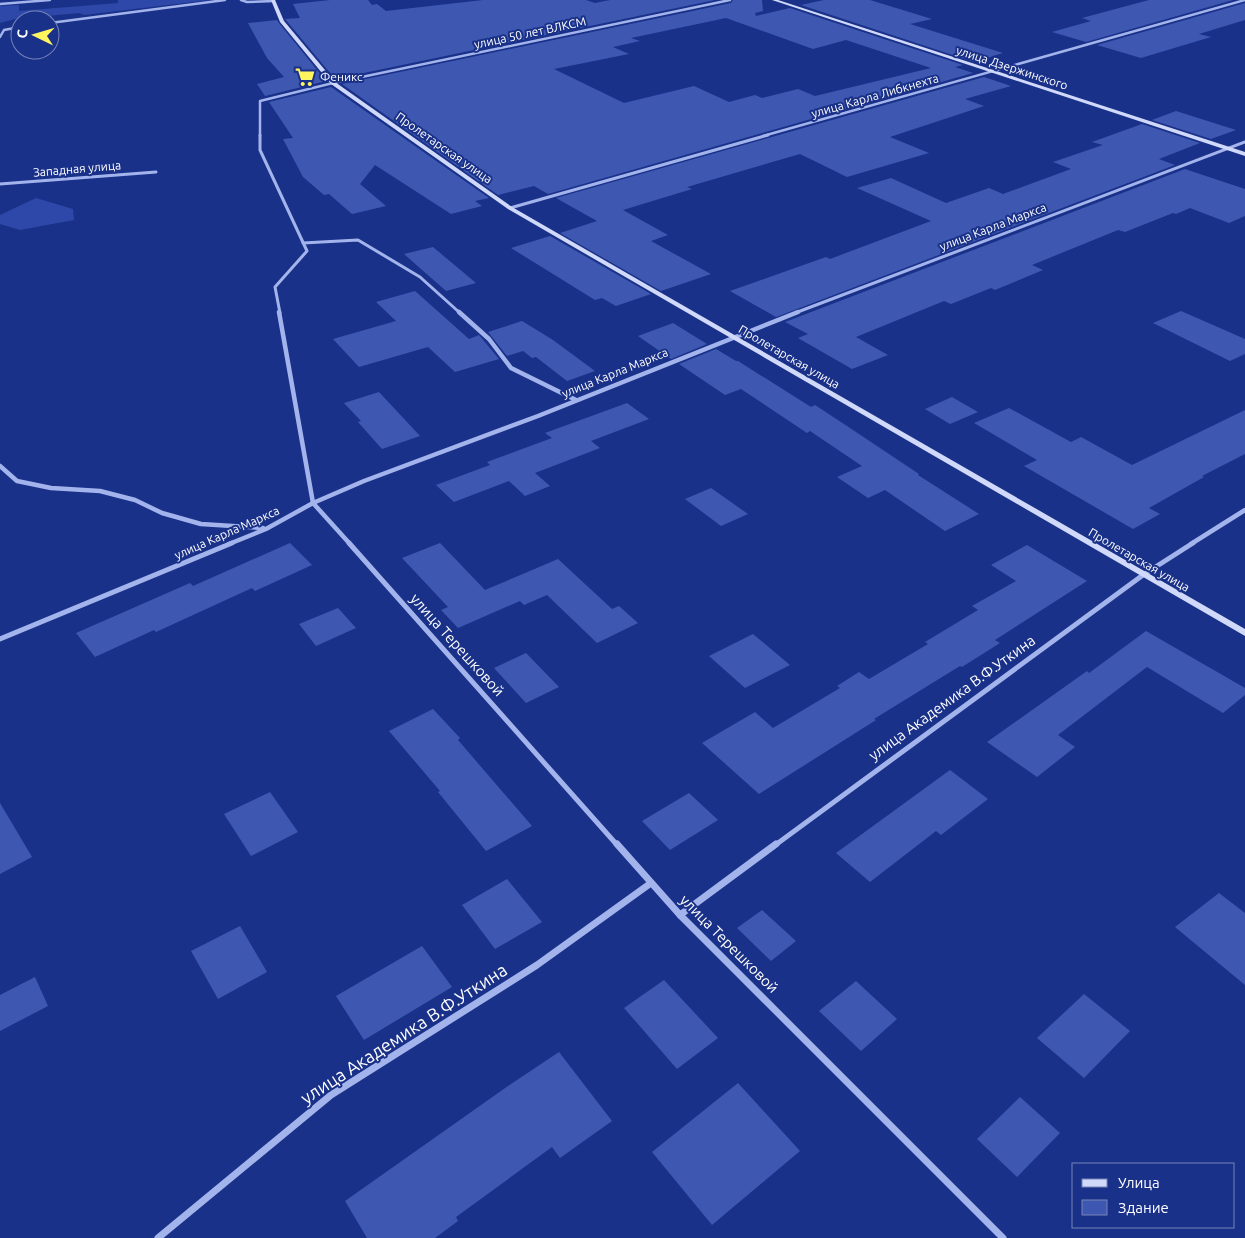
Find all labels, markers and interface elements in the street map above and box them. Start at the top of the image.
north arrow [10,10,60,60]
street label: улица 50 лет ВЛКСМ [473,14,587,51]
text: С [14,29,30,39]
street label: улица Дзержинского [955,43,1070,92]
supermarket icon: Феникс [294,66,316,88]
place label: Феникс [320,70,363,83]
street label: улица Карла Либкнехта [810,71,940,120]
street label: Пролетарская улица [394,109,495,186]
street label: Западная улица [32,158,121,179]
street label: улица Карла Маркса [938,200,1048,253]
street label: Пролетарская улица [736,322,842,391]
street label: улица Карла Маркса [560,345,670,400]
street label: улица Карла Маркса [172,504,281,562]
street label: Пролетарская улица [1086,525,1192,594]
street label: улица Терешковой [407,590,508,699]
street label: улица Академика В.Ф.Уткина [865,631,1038,764]
street label: улица Терешковой [677,891,782,996]
street label: улица Академика В.Ф.Уткина [297,959,510,1107]
legend [1072,1163,1235,1228]
text: Улица [1118,1174,1160,1191]
text: Здание [1118,1199,1169,1216]

